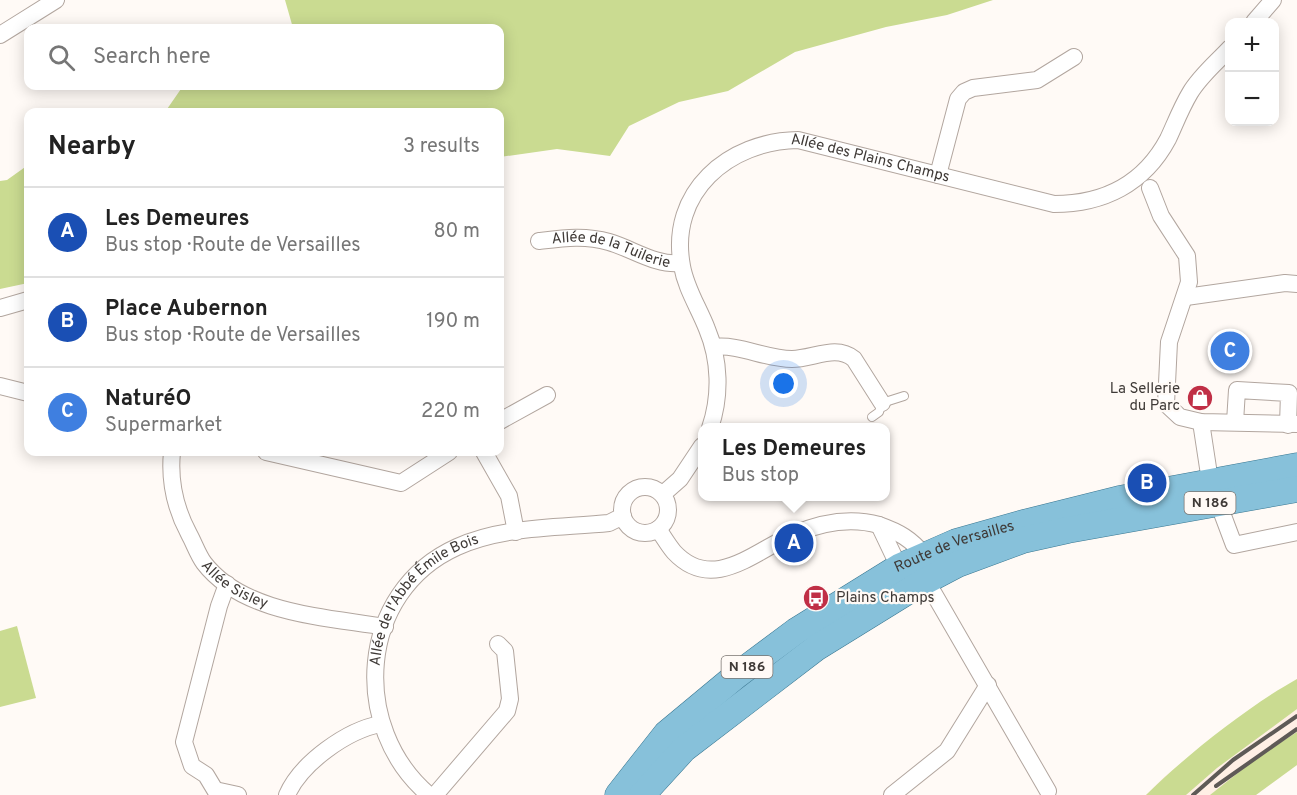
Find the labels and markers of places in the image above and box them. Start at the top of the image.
pin: C [1210,328,1250,374]
place label: La Sellerie du Parc [1110,380,1180,416]
shop icon: La Sellerie du Parc [1185,383,1215,413]
pin: B [1128,460,1166,506]
pin: A [774,520,814,566]
bus stop icon: Plains Champs [801,583,831,613]
place label: Plains Champs [836,589,935,608]

